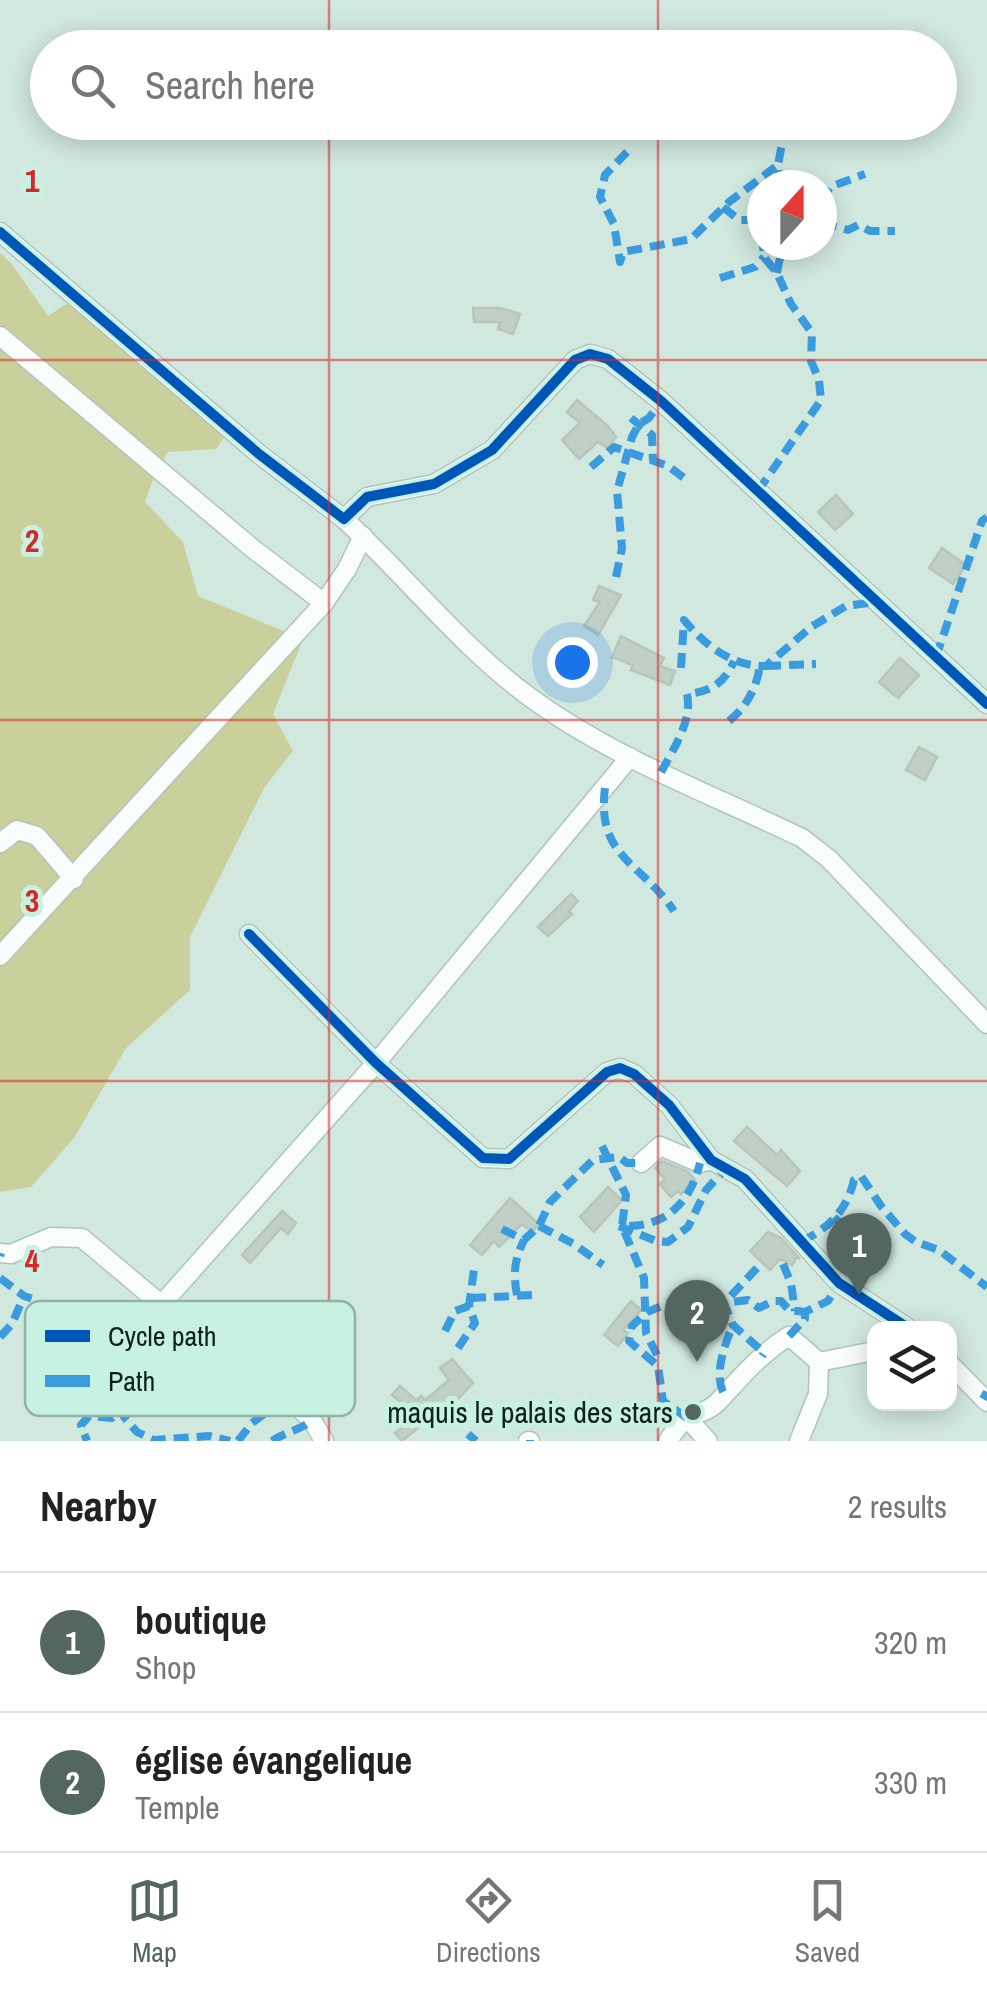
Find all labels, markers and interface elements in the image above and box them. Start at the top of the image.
search box [30,30,957,140]
icon: search [65,58,120,113]
text: Search here [145,60,315,111]
text: 1 [25,159,40,202]
north arrow [747,170,837,260]
text: 2 [25,519,39,562]
your location [547,637,598,688]
text: 3 [25,879,39,922]
pin: 1 [826,1212,892,1295]
text: 4 [25,1239,40,1282]
pin: 2 [664,1280,730,1362]
legend [25,1301,355,1416]
text: Cycle path [108,1317,216,1355]
map controls [867,1321,957,1411]
button: layers [867,1321,957,1411]
text: Path [108,1362,155,1400]
place label: maquis le palais des stars [387,1392,673,1432]
marker: maquis le palais des stars [682,1401,704,1423]
text: Nearby [40,1478,157,1534]
text: 2 results [848,1485,947,1528]
text: boutique [135,1595,267,1646]
text: 1 [65,1621,80,1664]
text: 320 m [874,1621,947,1664]
text: Shop [135,1646,196,1689]
text: église évangelique [135,1735,412,1786]
text: 2 [65,1761,80,1804]
text: 330 m [874,1761,947,1804]
text: Temple [135,1786,220,1829]
tab: Map [127,1873,182,1971]
tab: Directions [436,1873,541,1971]
tab: Saved [795,1873,860,1971]

